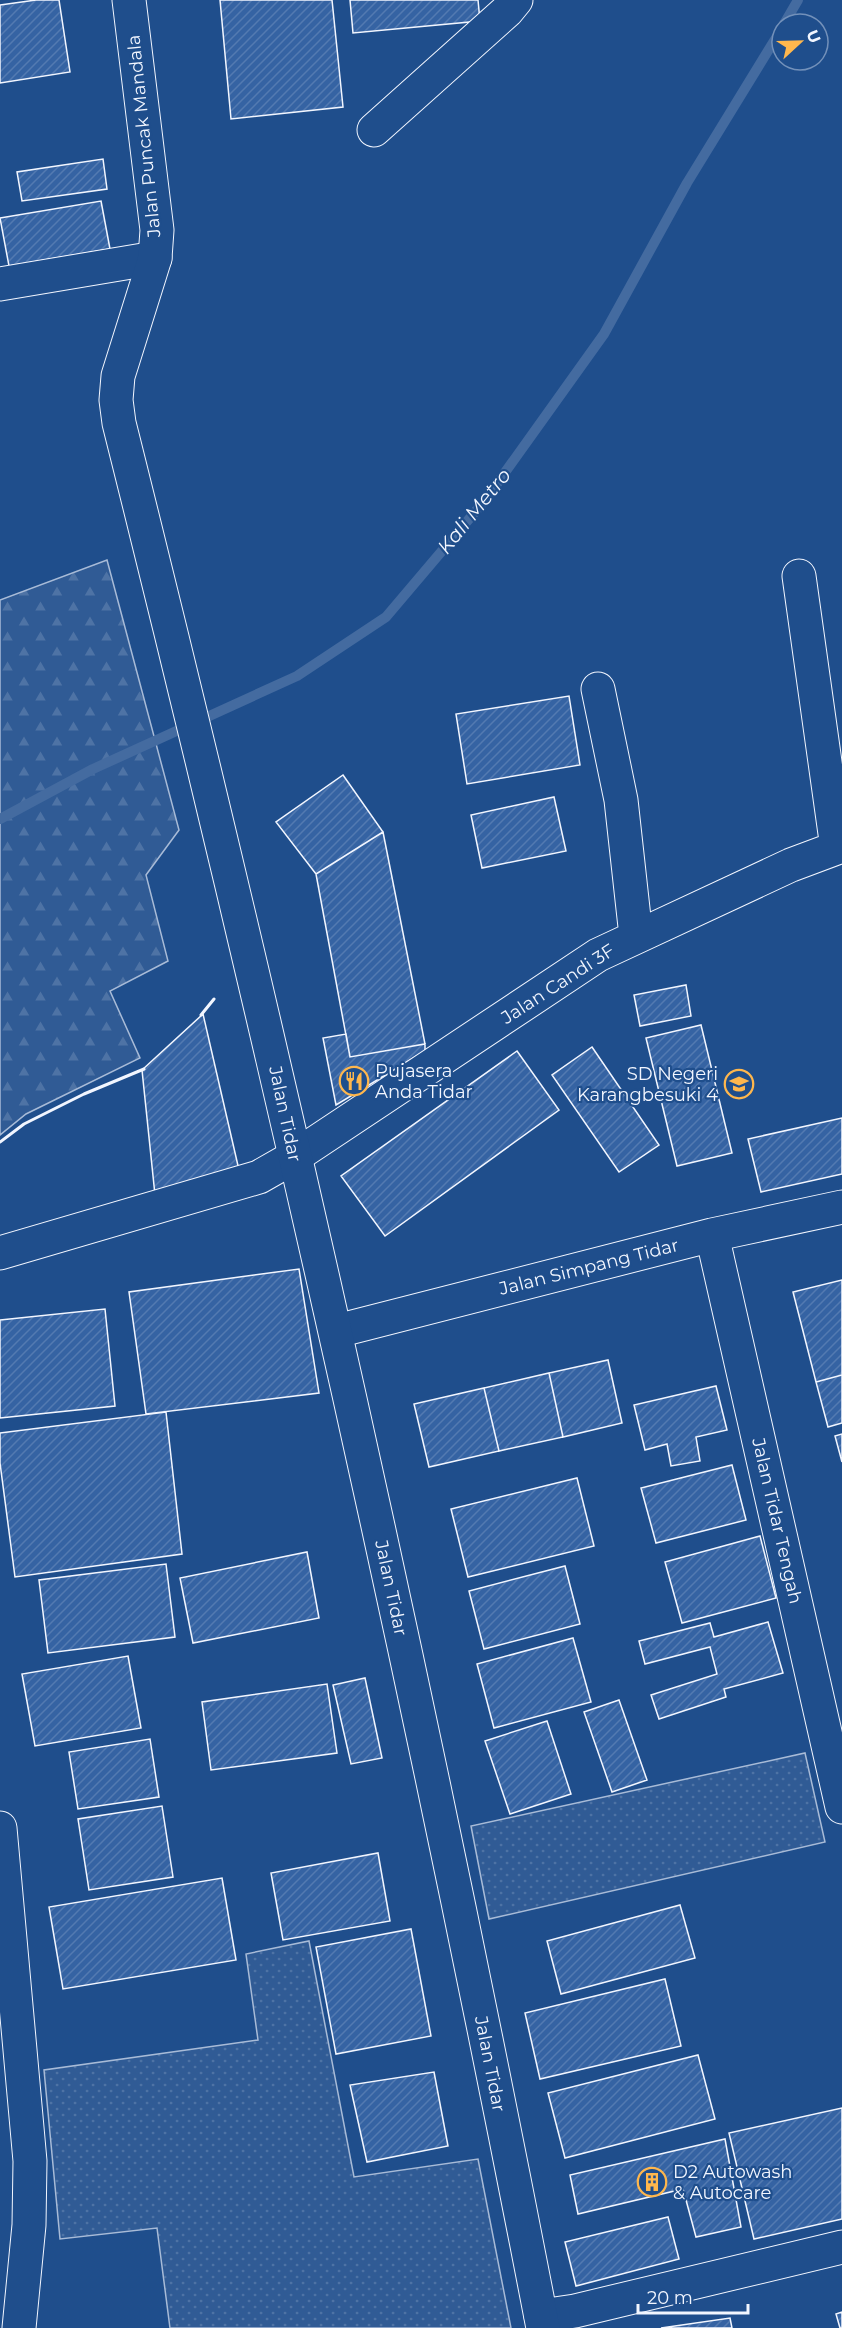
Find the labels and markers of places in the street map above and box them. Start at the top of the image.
place label: Pujasera Anda Tidar [375,1060,473,1103]
place label: SD Negeri Karangbesuki 4 [577,1063,718,1106]
restaurant icon: Pujasera Anda Tidar [338,1065,370,1097]
school or university icon: SD Negeri Karangbesuki 4 [723,1068,755,1100]
place label: D2 Autowash & Autocare [673,2161,792,2204]
building icon: D2 Autowash & Autocare [636,2166,668,2198]

